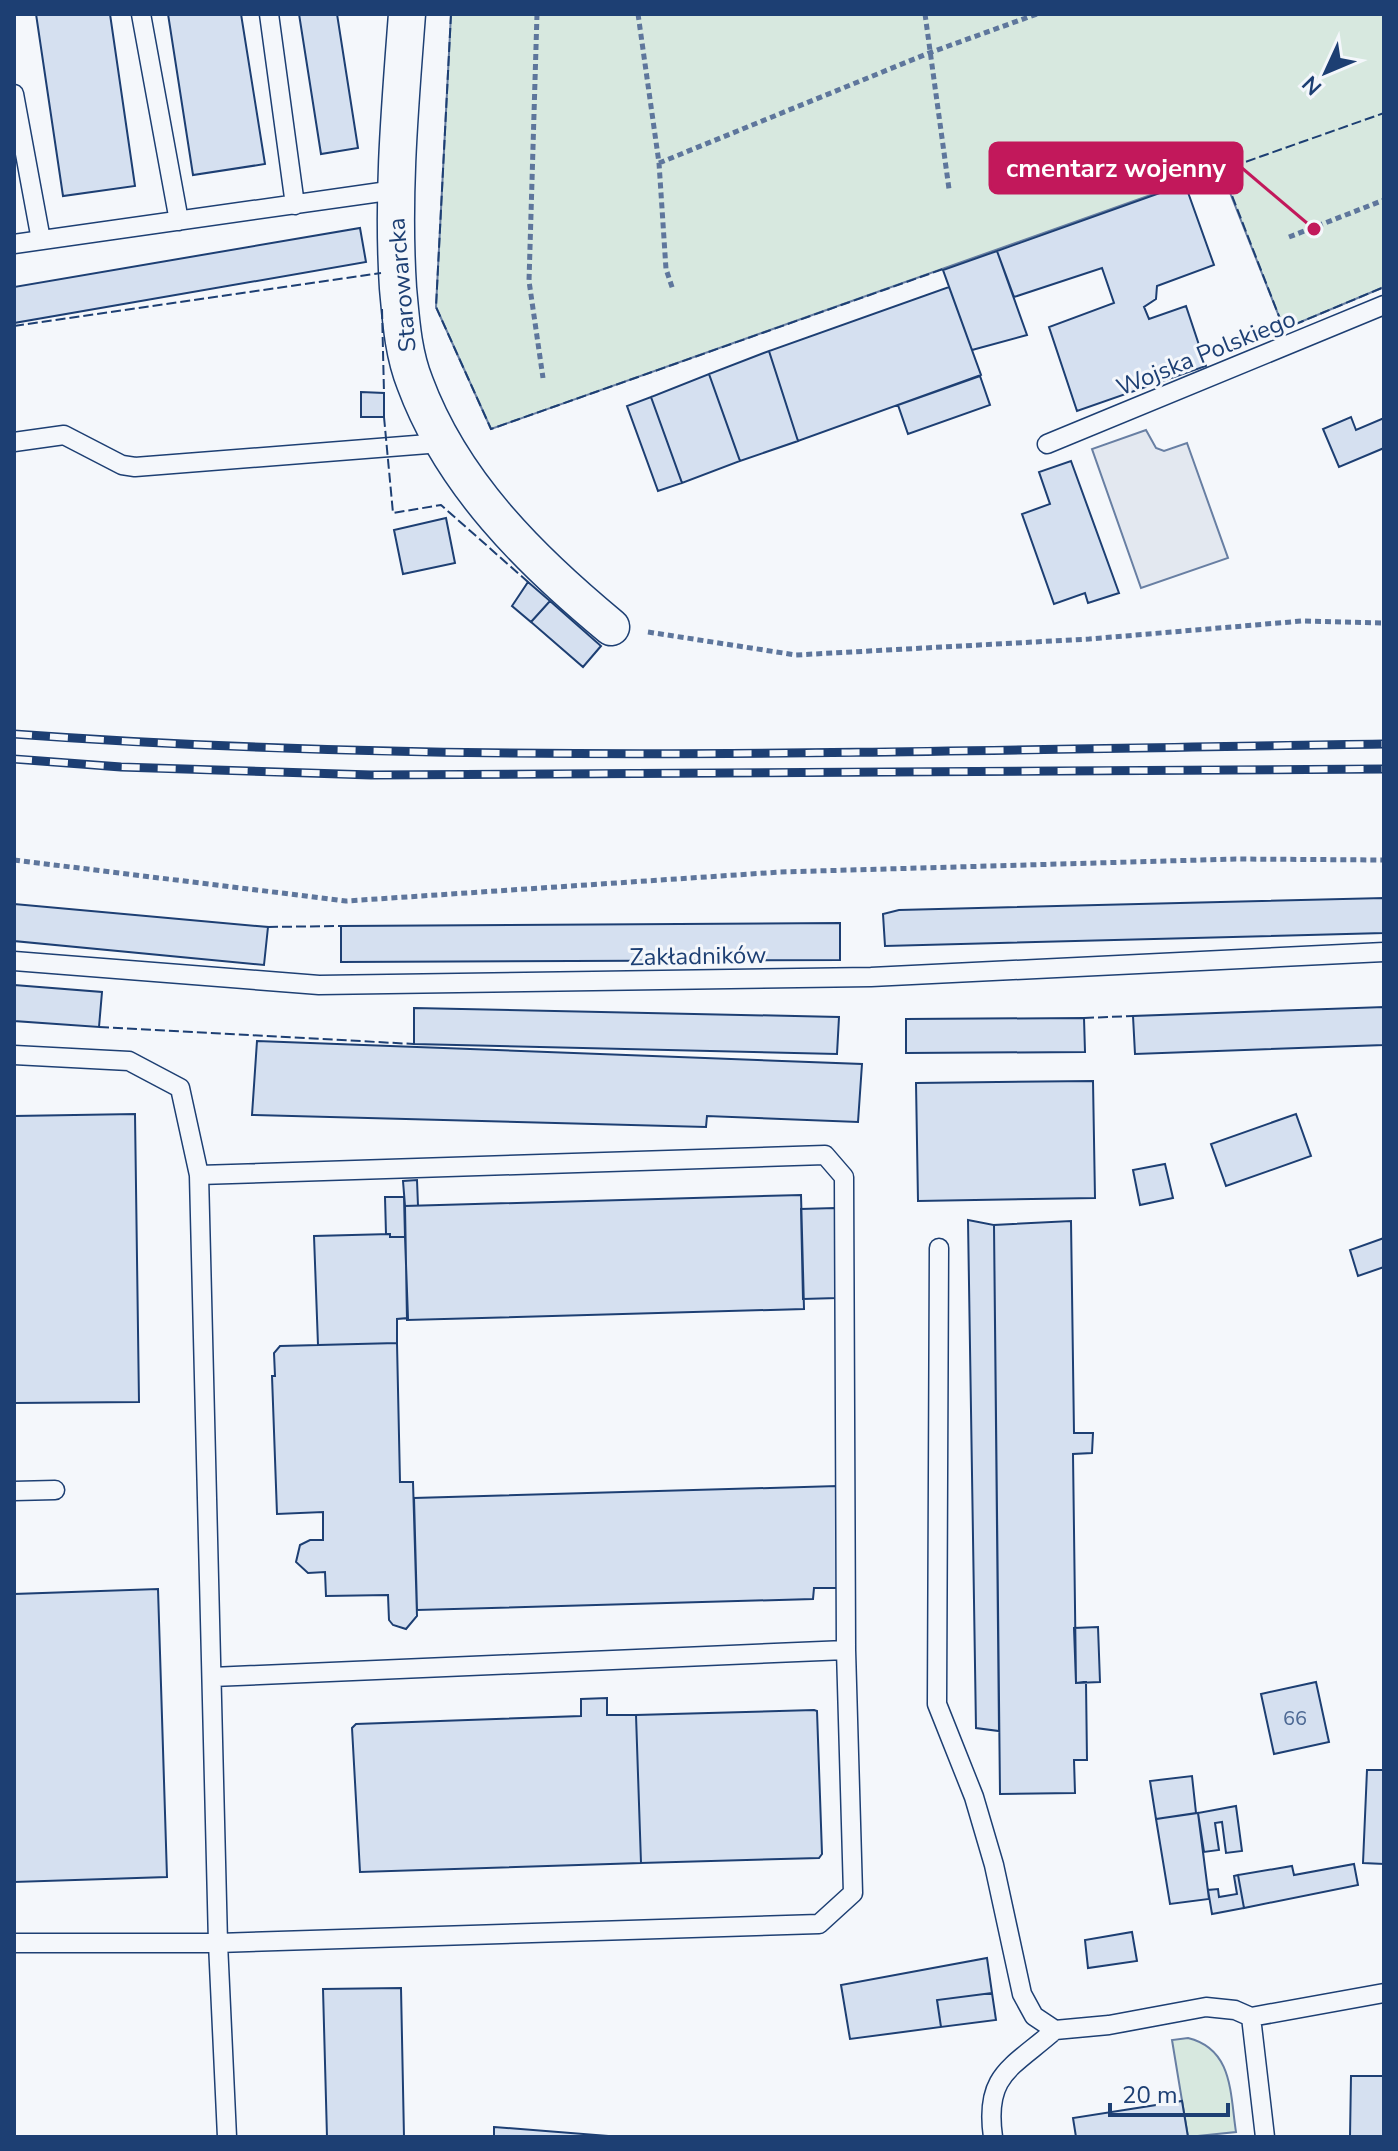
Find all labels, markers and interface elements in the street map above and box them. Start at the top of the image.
north arrow [1286,32,1366,112]
text: N [1296,69,1329,102]
callout: cmentarz wojenny [990,143,1242,193]
text: cmentarz wojenny [1006,151,1226,186]
street label: Starowarcka [380,217,424,353]
street label: Wojska Polskiego [1112,302,1300,404]
street label: Zakładników [629,939,767,973]
house number: 66 [1283,1705,1307,1732]
scale bar [1110,2067,1228,2117]
text: 20 m [1122,2079,1178,2111]

